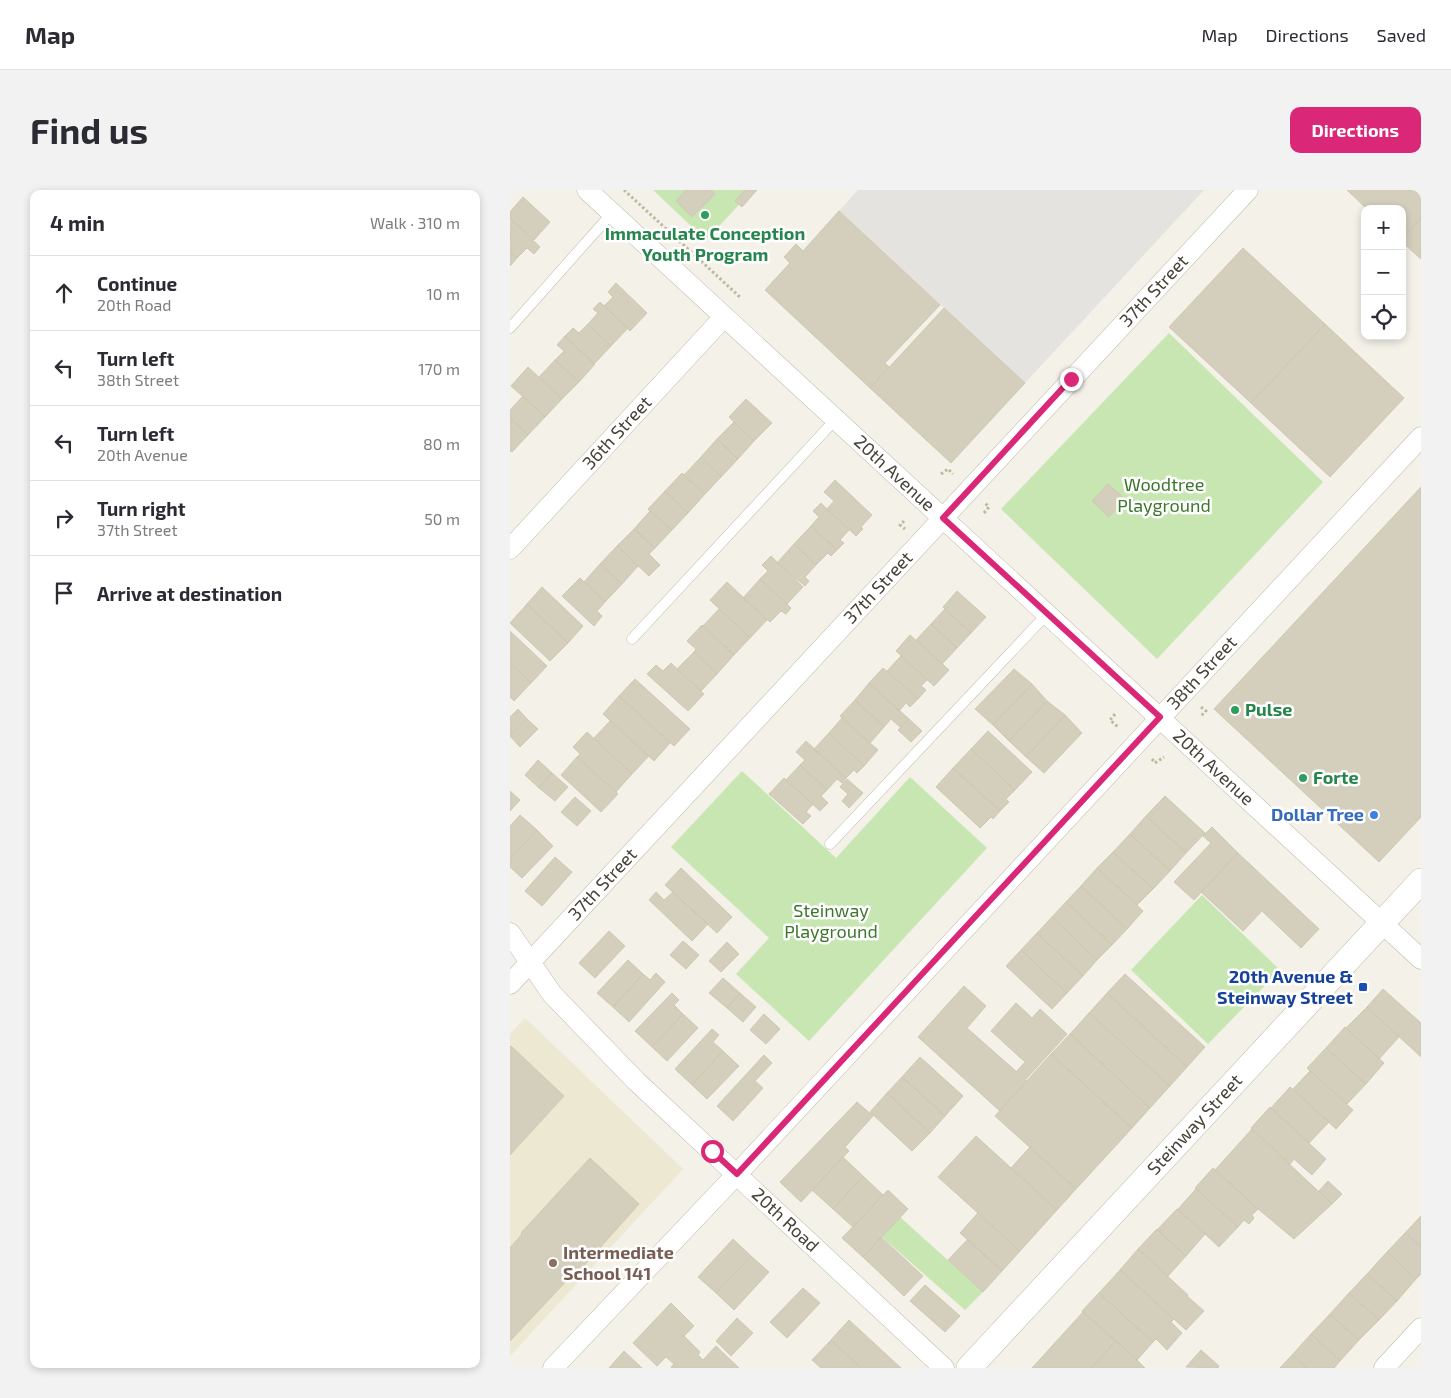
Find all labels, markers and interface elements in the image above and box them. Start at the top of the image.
text: Map [25,20,75,49]
text: Map [1201,24,1238,46]
text: Directions [1266,24,1349,46]
text: Saved [1377,24,1426,46]
button: Directions [1290,107,1421,153]
text: Find us [30,109,148,151]
map controls [1361,205,1406,340]
button: + [1361,205,1406,250]
marker: Immaculate Conception Youth Program [699,209,711,221]
text: 4 min [50,210,105,235]
text: Walk · 310 m [370,213,460,232]
place label: Immaculate Conception Youth Program [605,222,805,265]
street label: 37th Street [1114,250,1192,331]
button: − [1361,250,1406,295]
text: Continue [97,272,177,295]
icon: ahead [50,279,78,307]
text: 10 m [426,284,460,303]
text: 20th Road [97,295,171,314]
button: locate [1361,295,1406,340]
text: Turn left [97,347,174,370]
icon: left [50,354,78,382]
text: 170 m [418,359,460,378]
route end [1060,368,1083,391]
text: 38th Street [97,370,179,389]
street label: 36th Street [577,391,656,473]
text: Turn left [97,422,174,445]
icon: left [50,429,78,457]
street label: 20th Avenue [850,430,940,515]
text: 80 m [423,434,460,453]
text: 20th Avenue [97,445,188,464]
park label: Woodtree Playground [1117,473,1211,516]
text: Turn right [97,497,185,520]
icon: right [50,504,78,532]
text: 50 m [424,509,460,528]
text: 37th Street [97,520,178,539]
street label: 37th Street [839,546,917,628]
icon: arrive [50,579,78,607]
text: Arrive at destination [97,582,282,605]
street label: 38th Street [1162,631,1241,714]
place label: Pulse [1245,698,1292,720]
marker: Pulse [1229,704,1241,716]
street label: 20th Avenue [1169,724,1259,810]
place label: Forte [1313,766,1359,788]
marker: Forte [1297,772,1309,784]
place label: Dollar Tree [1271,803,1364,825]
marker: Dollar Tree [1368,809,1380,821]
street label: 37th Street [563,843,641,924]
park label: Steinway Playground [784,899,878,942]
place label: 20th Avenue & Steinway Street [1217,965,1354,1008]
marker: 20th Avenue & Steinway Street [1357,981,1369,993]
street label: Steinway Street [1142,1069,1246,1179]
route start [701,1140,724,1163]
street label: 20th Road [748,1183,824,1256]
place label: Intermediate School 141 [563,1241,674,1284]
marker: Intermediate School 141 [547,1257,559,1269]

